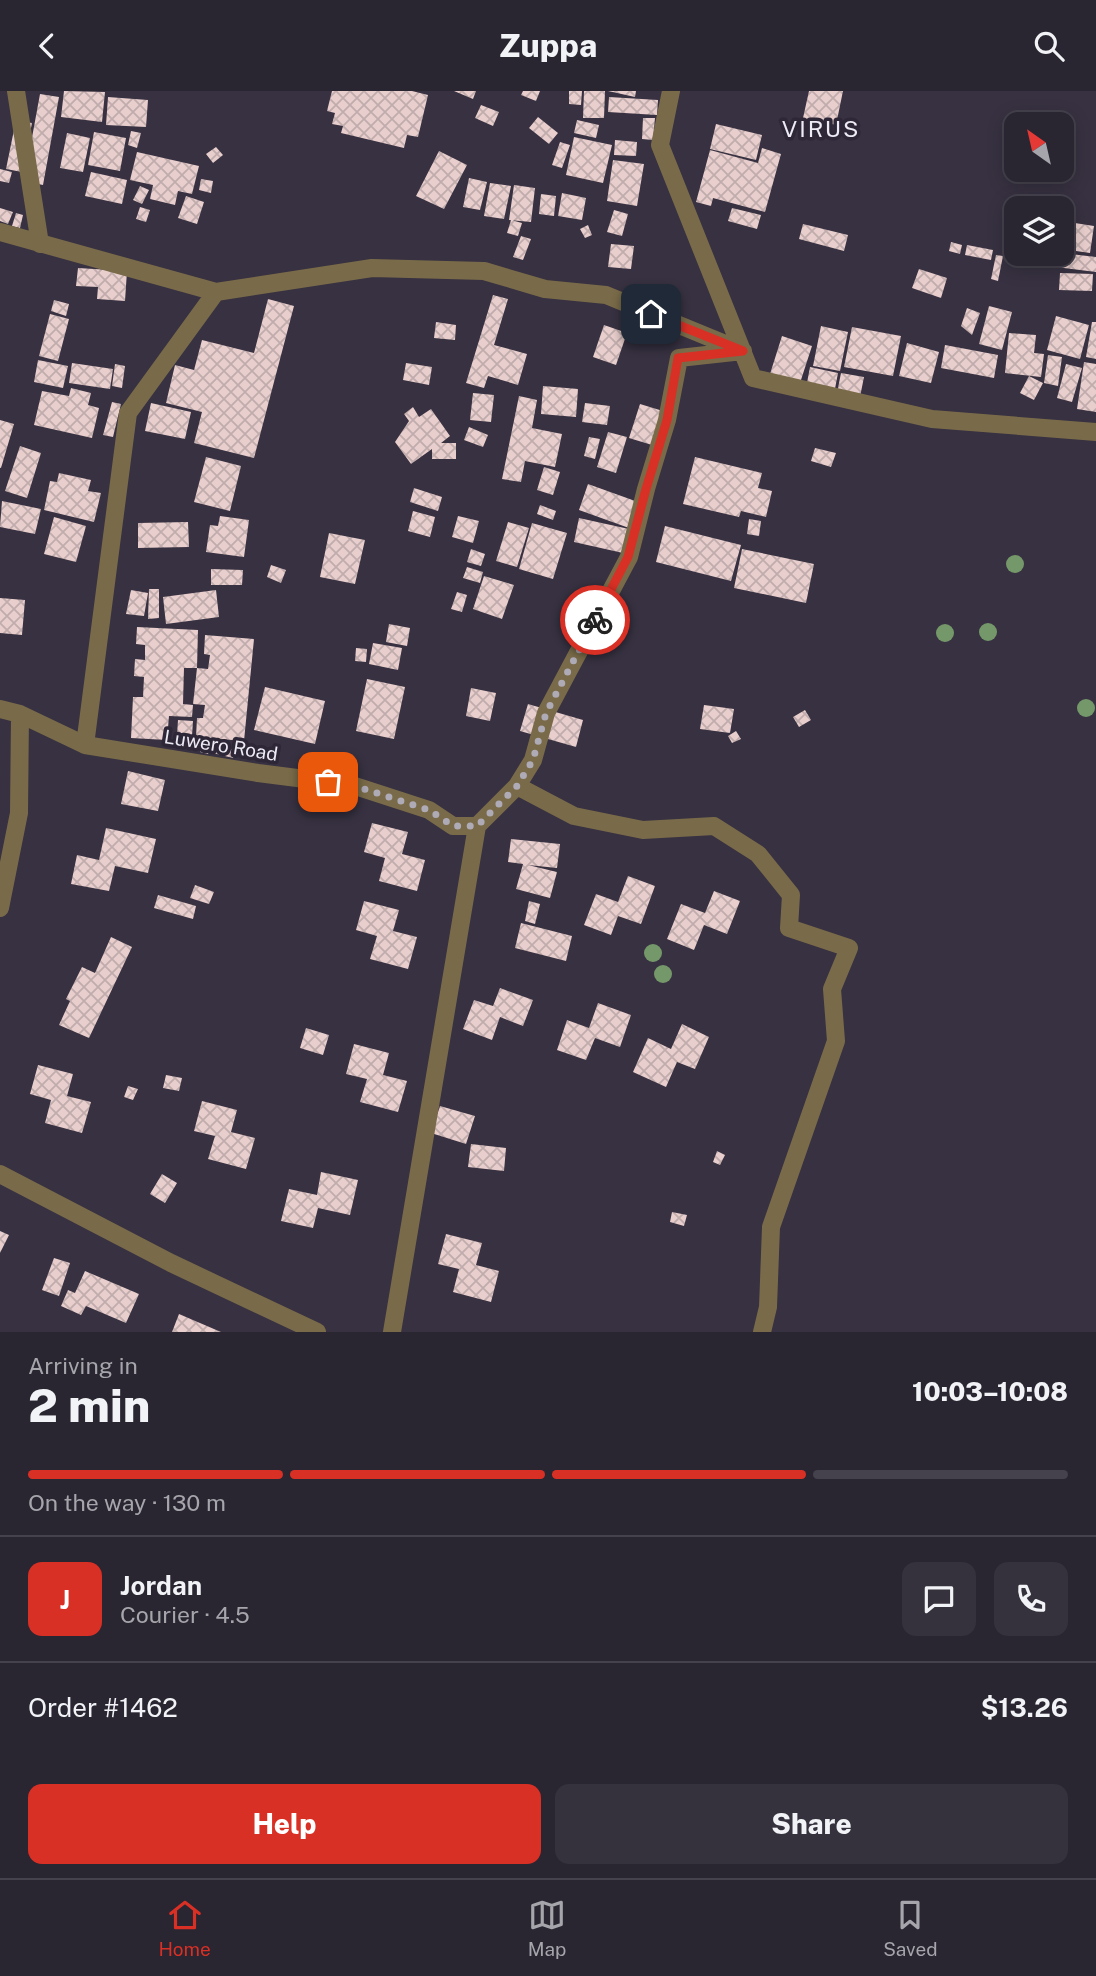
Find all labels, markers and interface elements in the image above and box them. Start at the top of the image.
icon: back [28,27,66,65]
text: Zuppa [499,27,597,64]
icon: search [1030,27,1068,65]
north arrow [1004,112,1074,182]
map controls [1004,112,1074,266]
district label: VIRUS [782,115,860,142]
button: layers [1004,196,1074,266]
pin [621,284,681,344]
icon: home [632,295,670,333]
courier [560,585,630,655]
icon: bike [576,601,614,639]
street label: Luwero Road [163,725,279,765]
pin [298,752,358,812]
icon: bag [309,763,347,801]
text: Arriving in [28,1352,138,1379]
text: 10:03–10:08 [912,1376,1068,1407]
text: 2 min [28,1378,150,1432]
text: On the way · 130 m [28,1489,226,1516]
button: chat [902,1562,976,1636]
button: phone [994,1562,1068,1636]
text: Jordan [120,1570,202,1601]
text: J [60,1584,70,1615]
text: Courier · 4.5 [120,1601,250,1628]
text: Order #1462 [28,1692,178,1723]
text: $13.26 [981,1692,1068,1723]
button: Help [28,1784,541,1864]
button: Share [555,1784,1068,1864]
tab: Home [158,1896,211,1960]
tab: Map [528,1896,566,1960]
tab: Saved [883,1896,938,1960]

